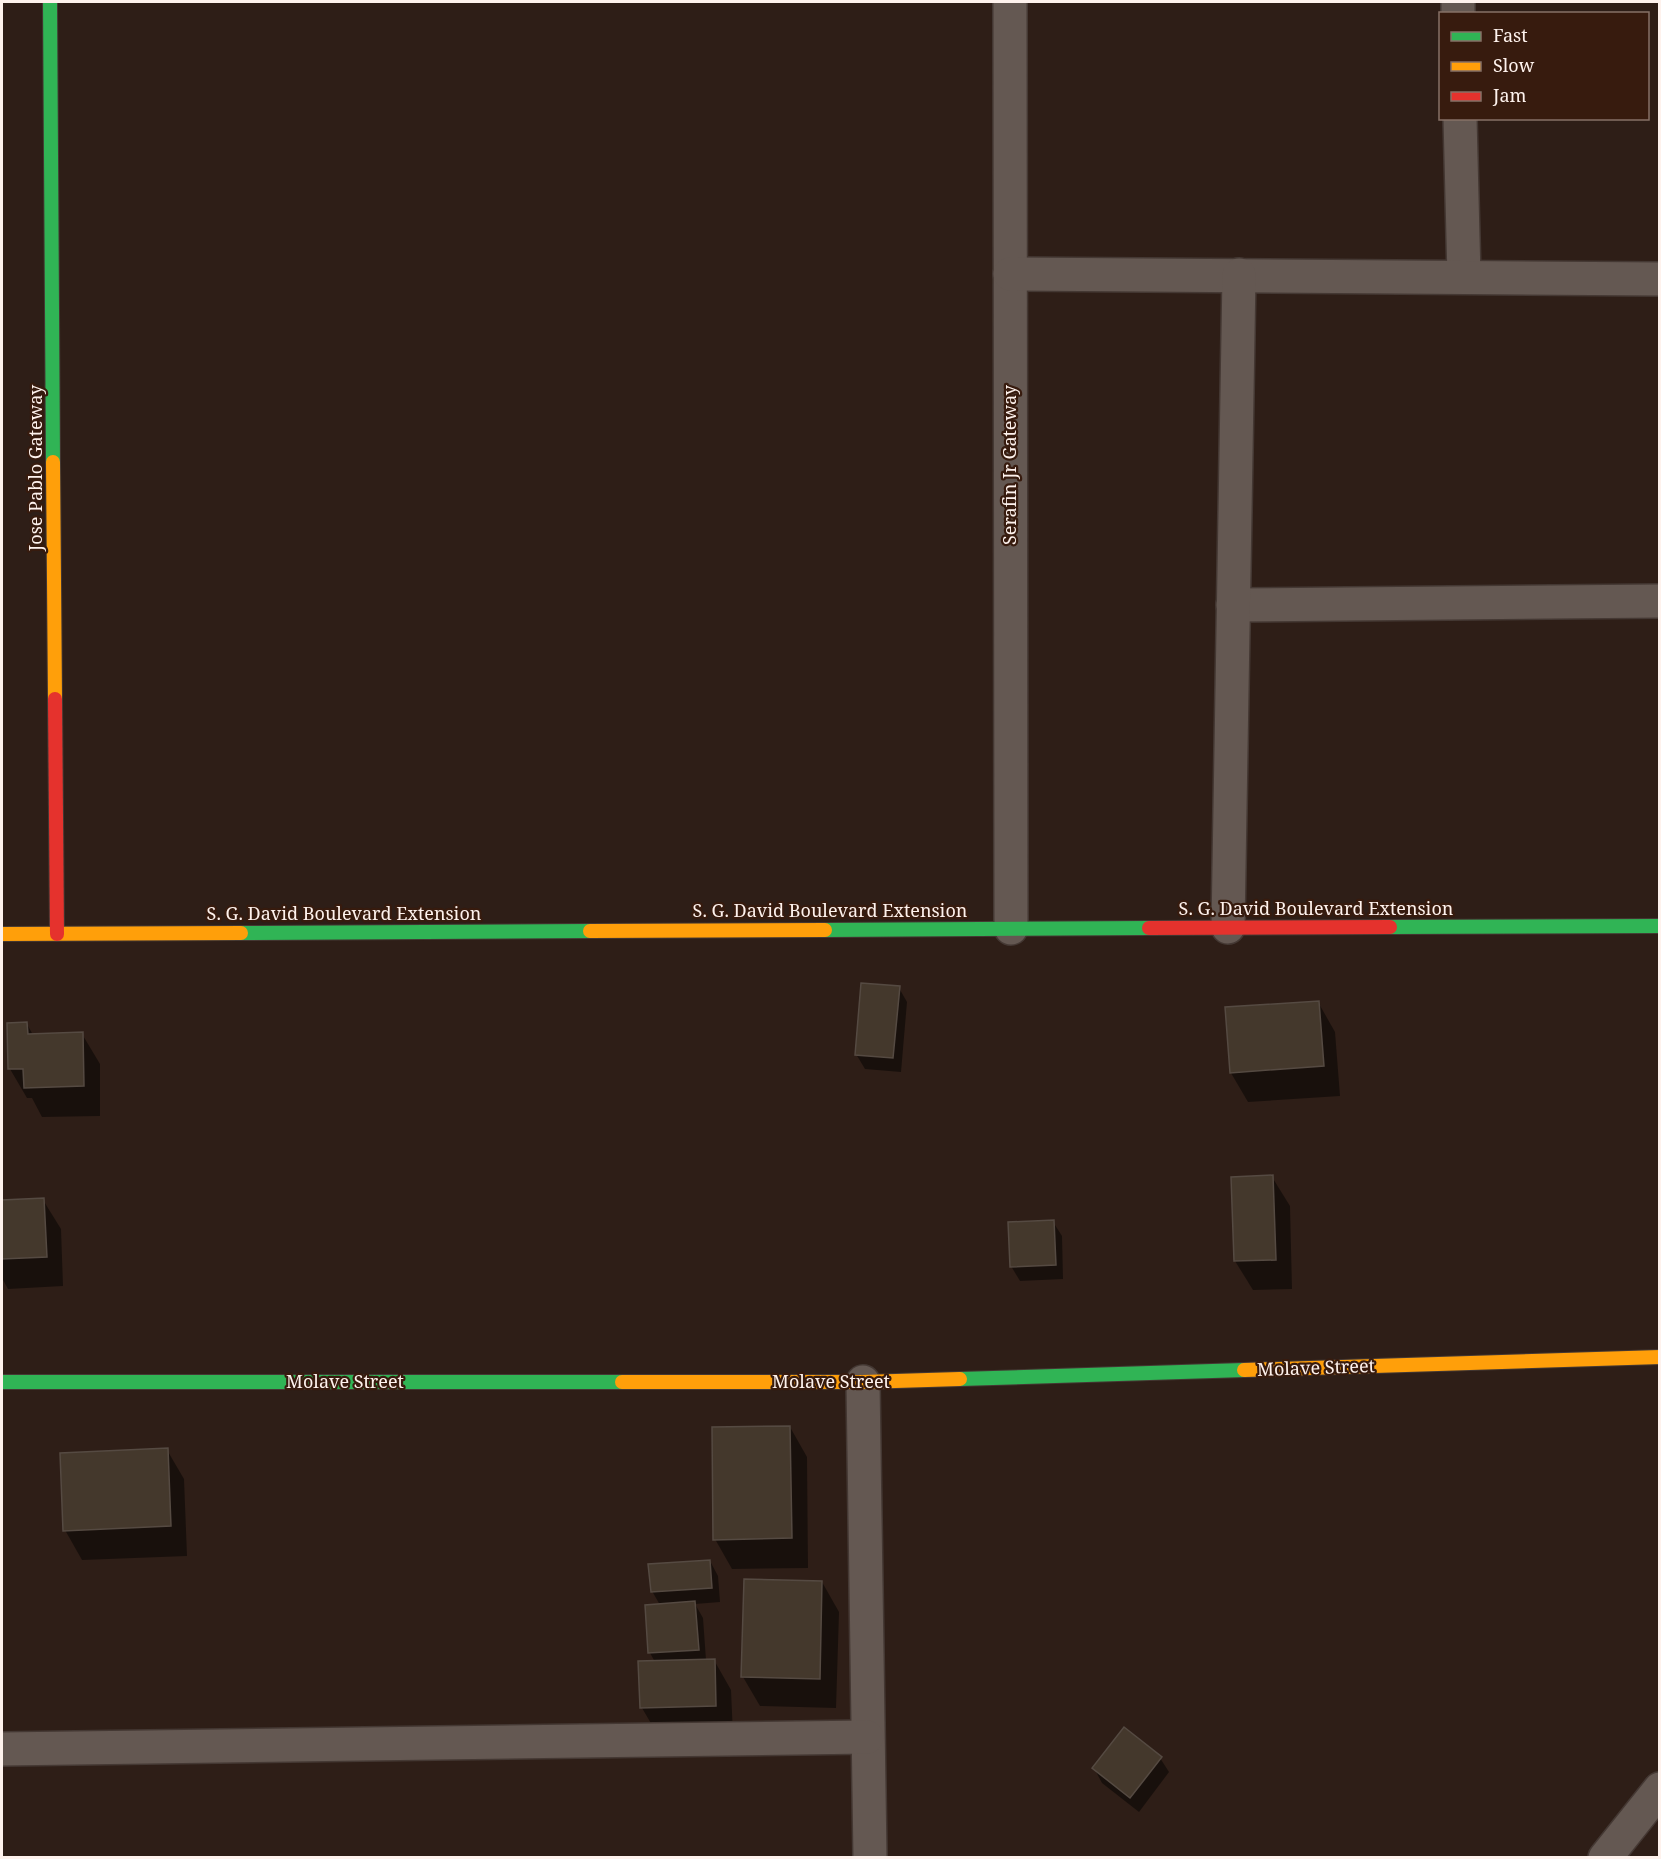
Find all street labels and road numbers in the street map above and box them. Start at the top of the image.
street label: Jose Pablo Gateway [23,384,47,552]
street label: Serafin Jr Gateway [997,384,1021,545]
street label: S. G. David Boulevard Extension [1179,896,1454,920]
street label: S. G. David Boulevard Extension [693,898,968,922]
street label: S. G. David Boulevard Extension [207,901,482,925]
street label: Molave Street [1257,1353,1375,1381]
street label: Molave Street [286,1369,404,1393]
street label: Molave Street [772,1369,890,1393]

